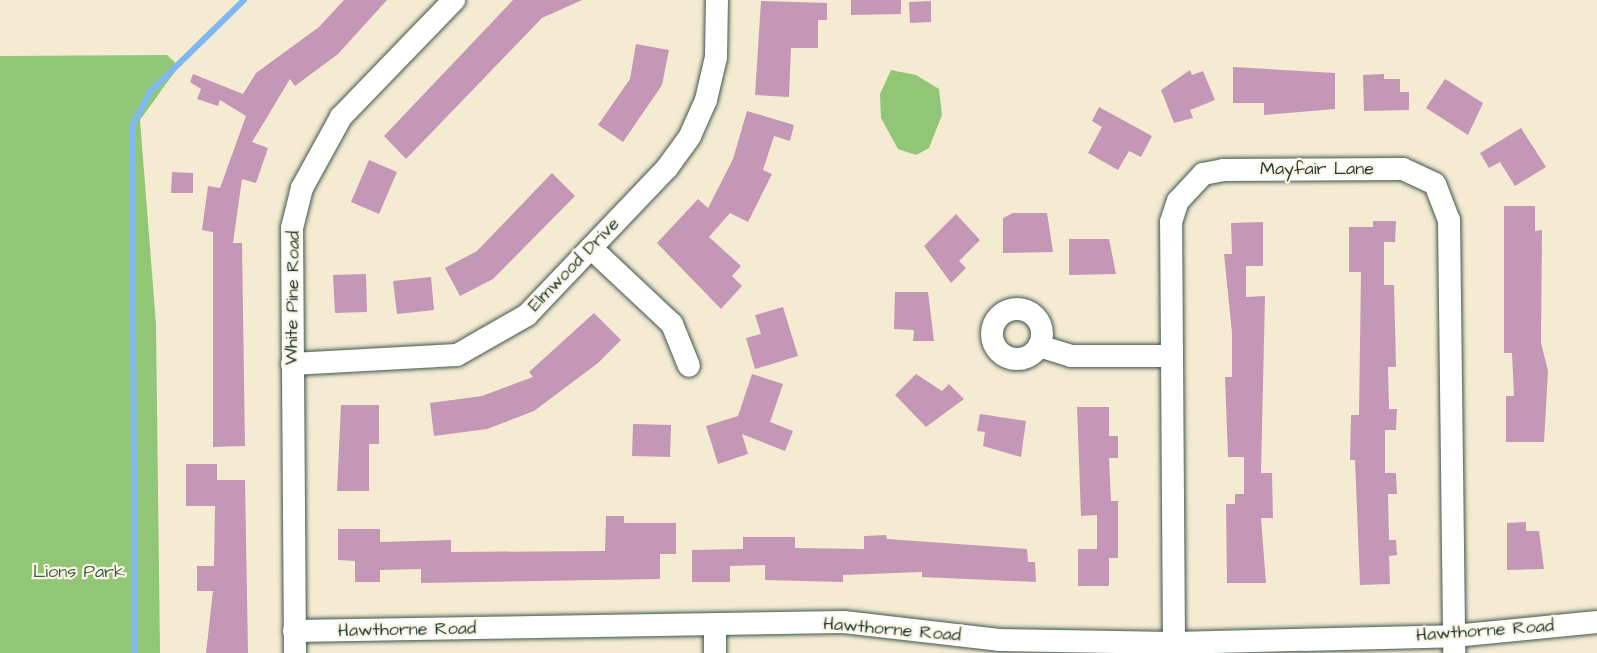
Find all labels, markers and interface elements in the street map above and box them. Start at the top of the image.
street label: Mayfair Lane [1260,158,1374,180]
street label: Elmwood Drive [524,214,624,316]
street label: White Pine Road [281,231,305,365]
park label: Lions Park [33,561,125,583]
street label: Hawthorne Road [822,613,962,647]
street label: Hawthorne Road [1415,615,1555,647]
street label: Hawthorne Road [338,618,476,642]

